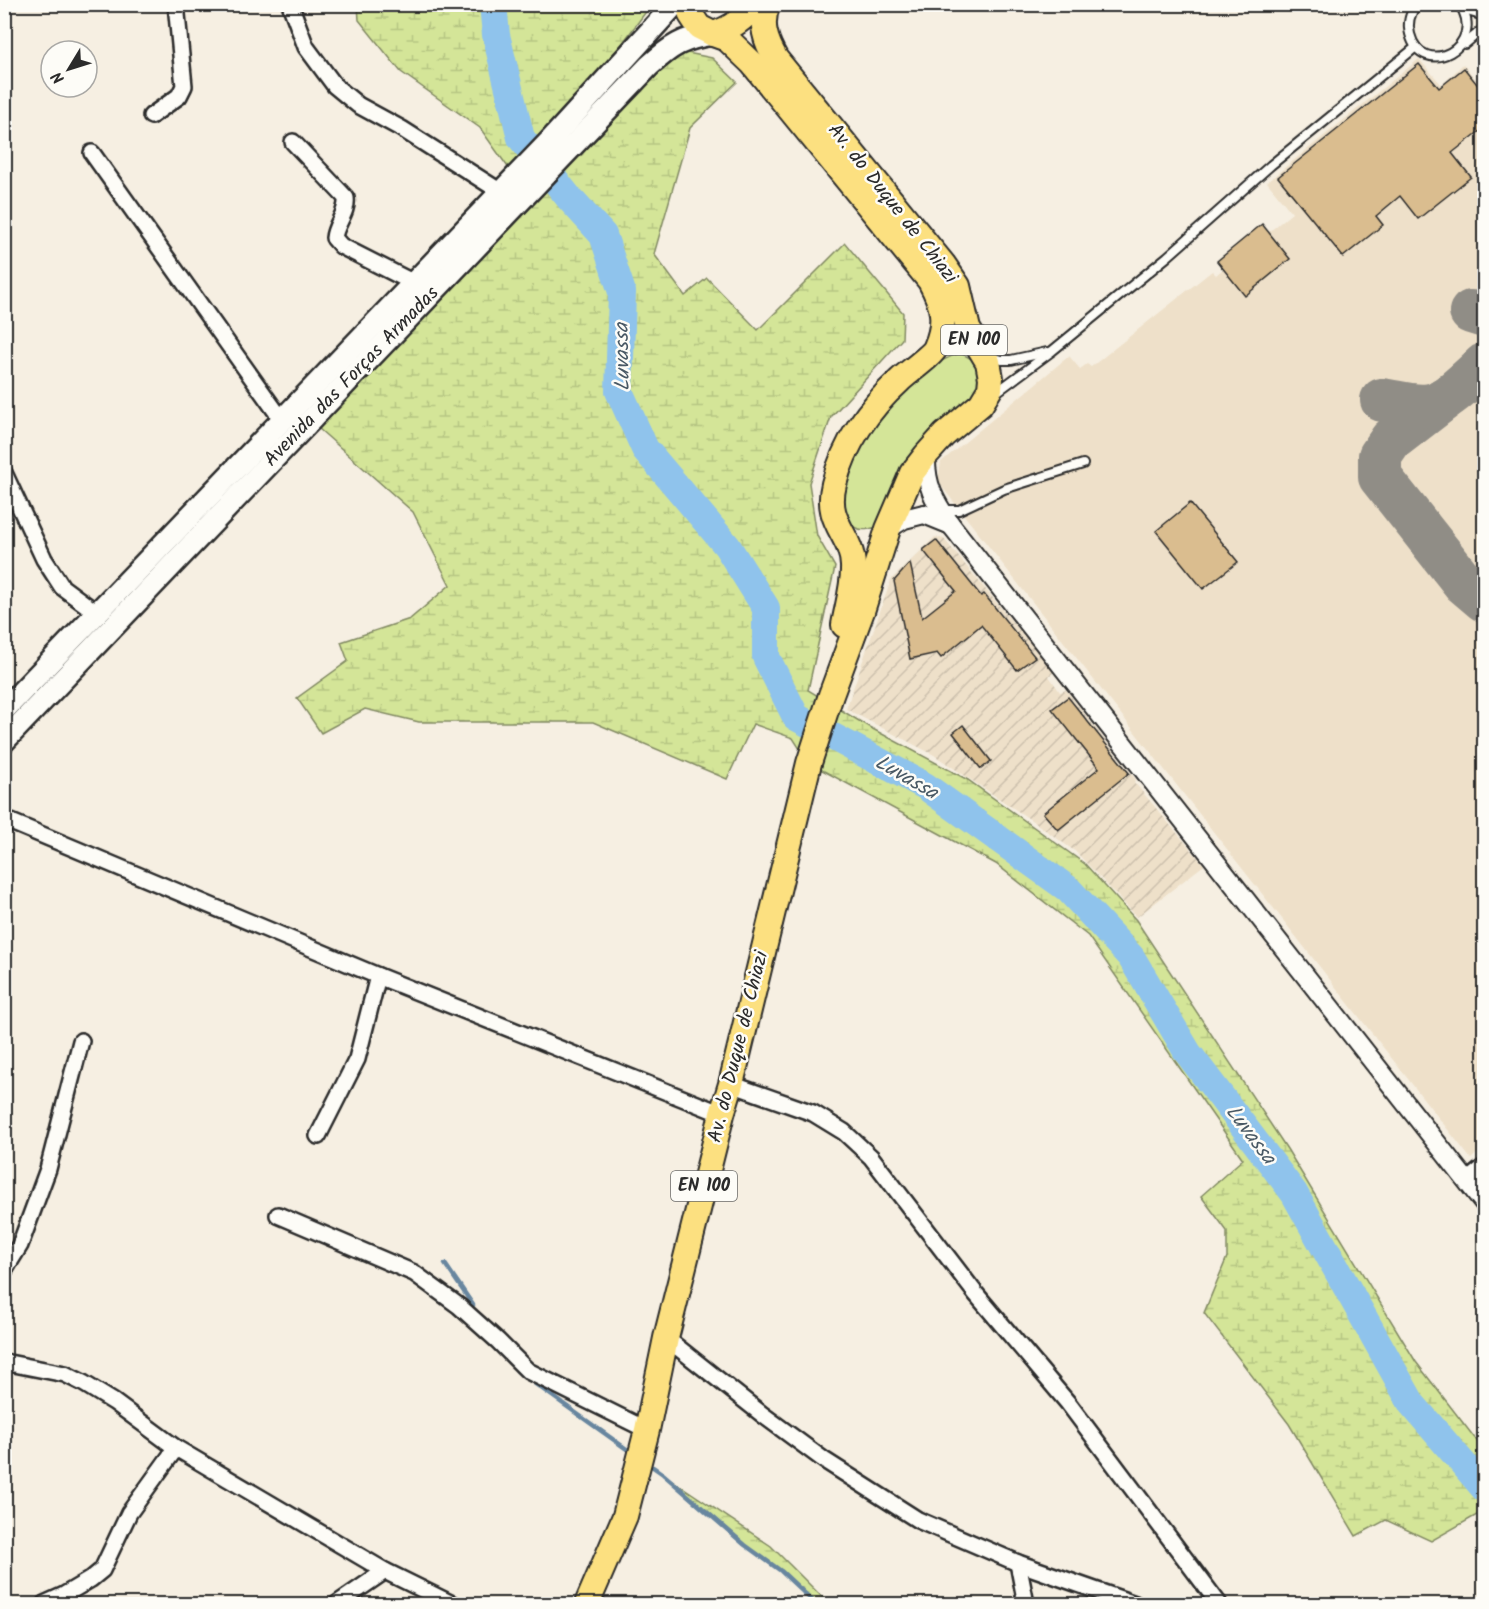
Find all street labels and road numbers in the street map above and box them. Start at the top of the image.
street label: Av. do Duque de Chiazi [819,117,966,292]
street label: Avenida das Forças Armadas [257,279,448,475]
road number: EN 100 [941,325,1007,355]
street label: Av. do Duque de Chiazi [700,947,779,1146]
road number: EN 100 [671,1171,737,1201]

